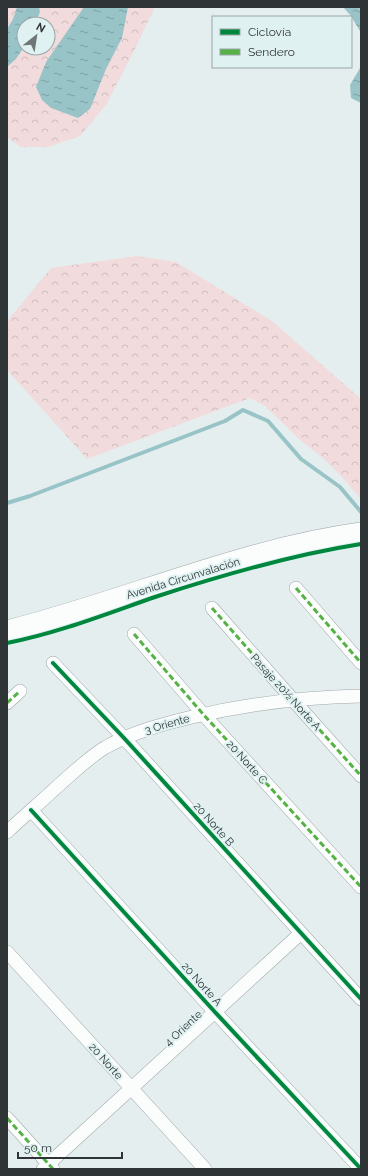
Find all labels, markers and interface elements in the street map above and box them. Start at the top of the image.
north arrow [16,16,56,56]
legend [212,16,352,68]
text: N [34,20,48,36]
text: Ciclovía [248,25,291,39]
text: Sendero [248,45,295,59]
street label: Avenida Circunvalación [125,555,242,602]
street label: Pasaje 20½ Norte A [248,651,324,734]
street label: 3 Oriente [143,712,192,737]
street label: 20 Norte C [224,738,270,787]
street label: 20 Norte B [191,800,237,849]
street label: 20 Norte A [179,960,225,1009]
street label: 4 Oriente [162,1008,205,1049]
street label: 20 Norte [86,1041,126,1082]
scale bar [18,1134,122,1160]
text: 50 m [24,1141,52,1155]

